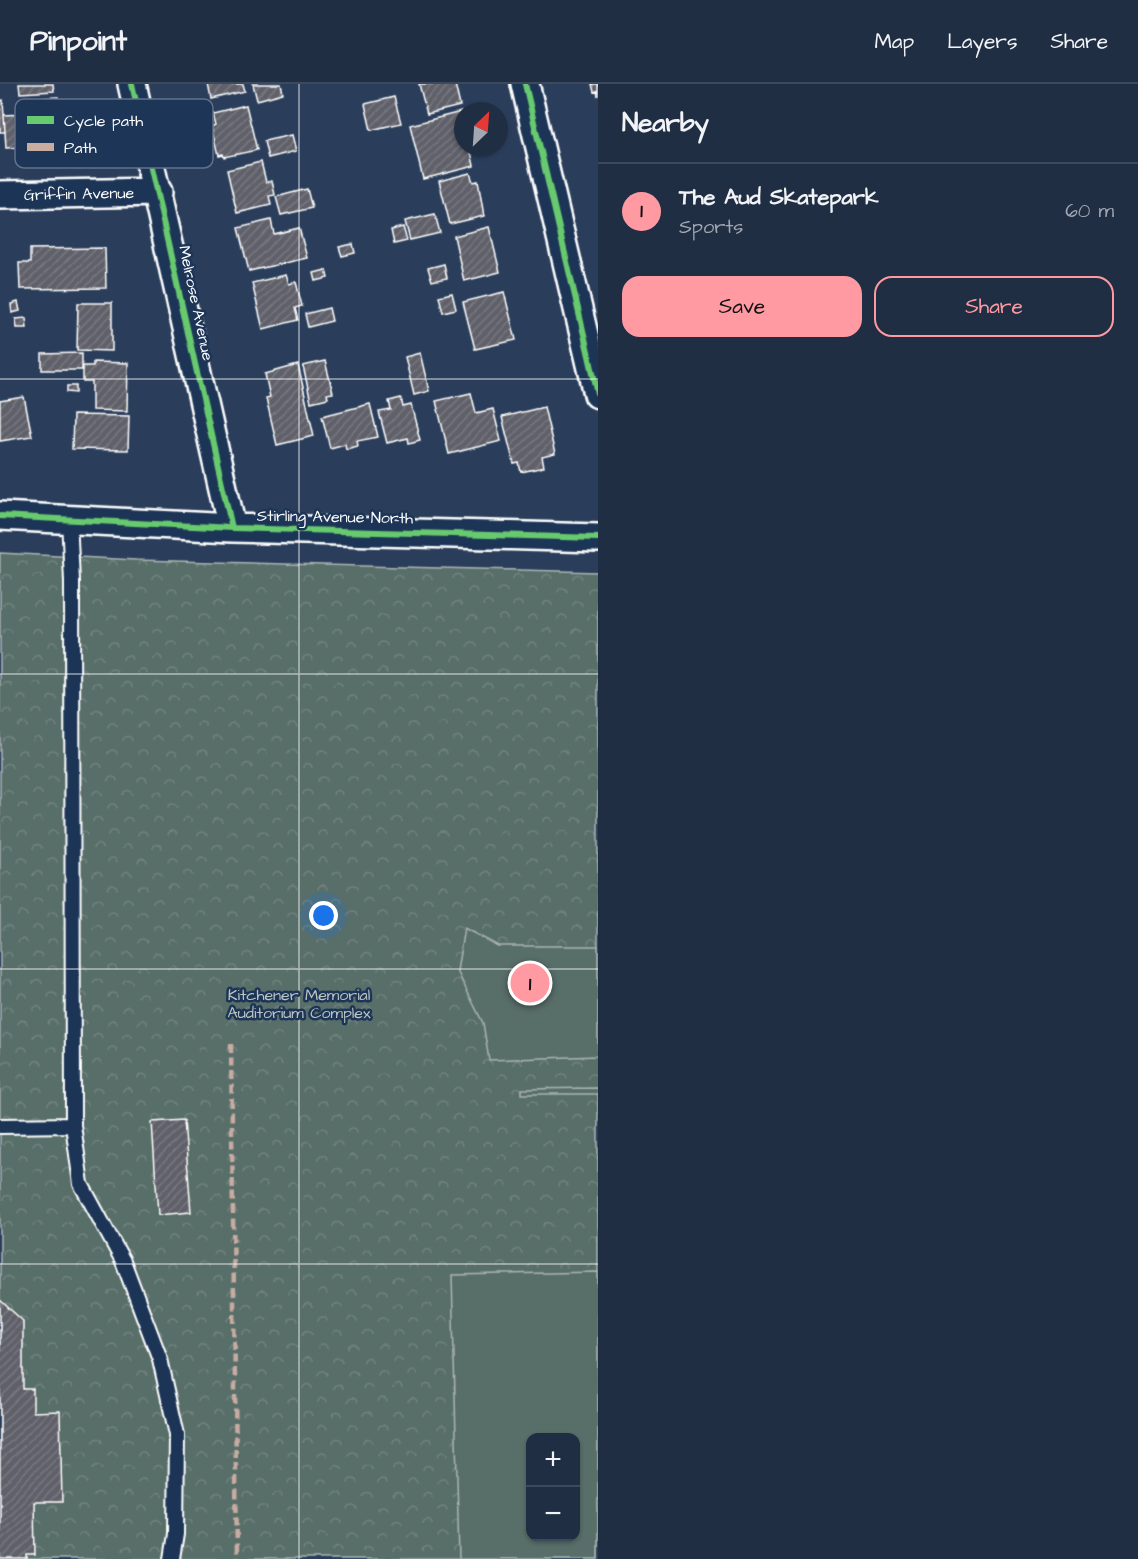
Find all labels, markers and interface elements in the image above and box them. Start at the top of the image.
text: Pinpoint [30,22,127,61]
text: Map [874,27,914,56]
text: Layers [947,27,1017,56]
text: Share [1050,27,1108,56]
legend [15,99,213,168]
north arrow [454,102,508,156]
text: Nearby [622,105,709,141]
text: Cycle path [64,110,143,133]
text: Path [64,137,97,159]
street label: Griffin Avenue [24,182,135,206]
text: The Aud Skatepark [679,182,878,213]
text: 1 [640,197,643,225]
text: 60 m [1065,197,1114,225]
text: Sports [679,213,743,241]
street label: Melrose Avenue [173,243,219,363]
button: Save [622,276,862,337]
button: Share [874,276,1114,337]
street label: Stirling Avenue North [257,505,413,530]
your location [309,901,338,930]
pin: 1 [510,960,550,1006]
park label: Kitchener Memorial Auditorium Complex [227,984,371,1024]
map controls [526,1433,580,1541]
button: + [526,1433,580,1487]
button: − [526,1487,580,1541]

